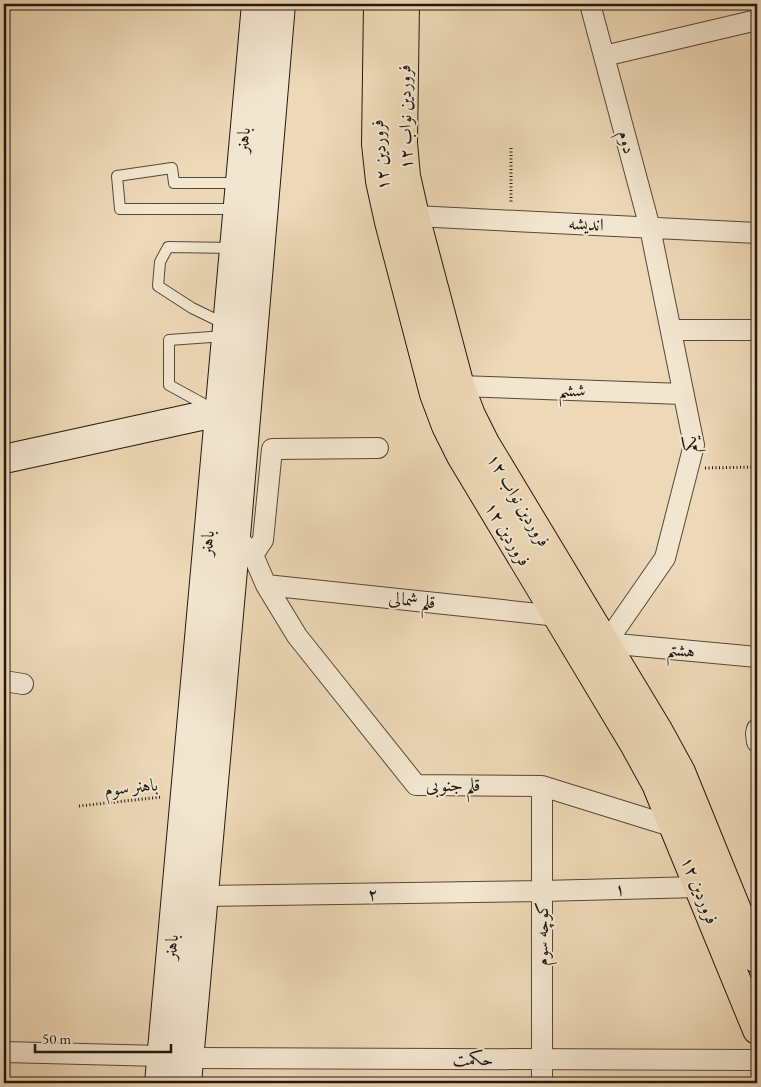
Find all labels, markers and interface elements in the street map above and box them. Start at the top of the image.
street label: ۱۲ فروردین نواب [392,64,418,170]
street label: ۱۲ فروردین [365,118,395,192]
street label: باهنر [230,126,255,156]
street label: دوم [609,128,642,157]
street label: اندیشه [568,211,604,236]
street label: ششم [558,378,586,408]
street label: یکم [678,434,707,452]
street label: ۱۲ فروردین نواب [483,449,555,551]
street label: ۱۲ فروردین [480,498,536,570]
street label: باهنر [194,529,219,559]
street label: قلم شمالی [387,586,437,620]
street label: هشتم [665,637,696,669]
street label: باهنر سوم [103,772,159,806]
street label: قلم جنوبی [426,773,480,803]
street label: ۱۲ فروردین [676,852,724,928]
street label: ۱ [615,877,625,900]
street label: ۲ [368,882,378,905]
street label: کوچه سوم [530,902,558,966]
street label: باهنر [158,933,183,963]
scale bar [35,1022,171,1054]
text: 50 m [42,1029,71,1048]
street label: حکمت [453,1047,493,1070]

